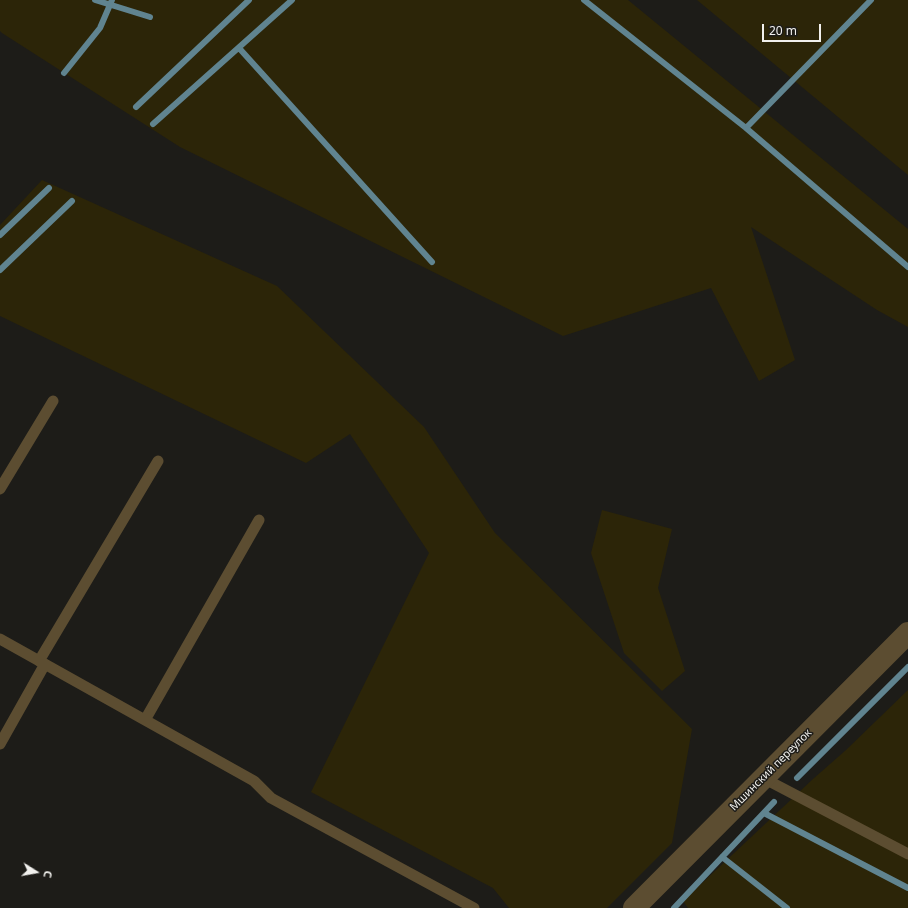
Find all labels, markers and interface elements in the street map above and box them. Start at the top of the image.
scale bar [764,16,823,42]
text: 20 m [769,22,797,39]
street label: Мшинский переулок [727,726,815,814]
north arrow [16,852,56,892]
text: С [40,869,56,879]

